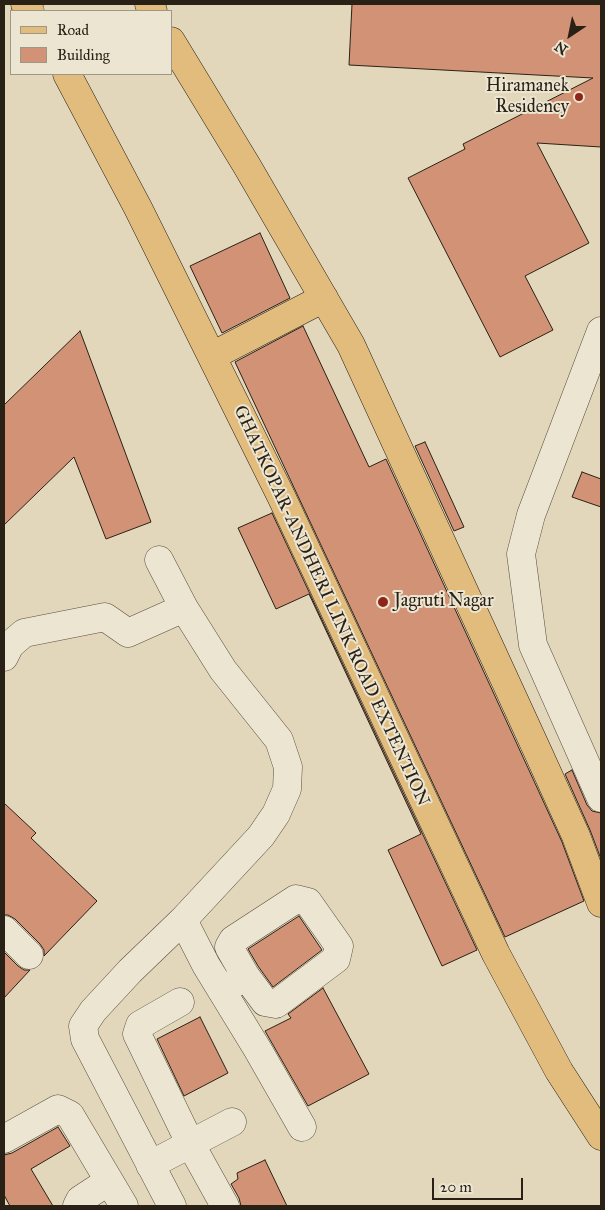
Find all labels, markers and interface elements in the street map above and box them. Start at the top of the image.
legend [10,10,172,75]
north arrow [545,10,595,60]
text: Road [57,21,89,39]
text: N [552,37,571,58]
text: Building [57,46,110,64]
place label: Hiramanek Residency [486,76,569,118]
marker: Hiramanek Residency [573,91,585,103]
street label: GHATKOPAR-ANDHERI LINK ROAD EXTENTION [228,402,434,810]
place label: Jagruti Nagar [394,591,494,613]
marker: Jagruti Nagar [376,595,390,609]
scale bar [435,1168,526,1200]
text: 20 m [440,1178,472,1196]

